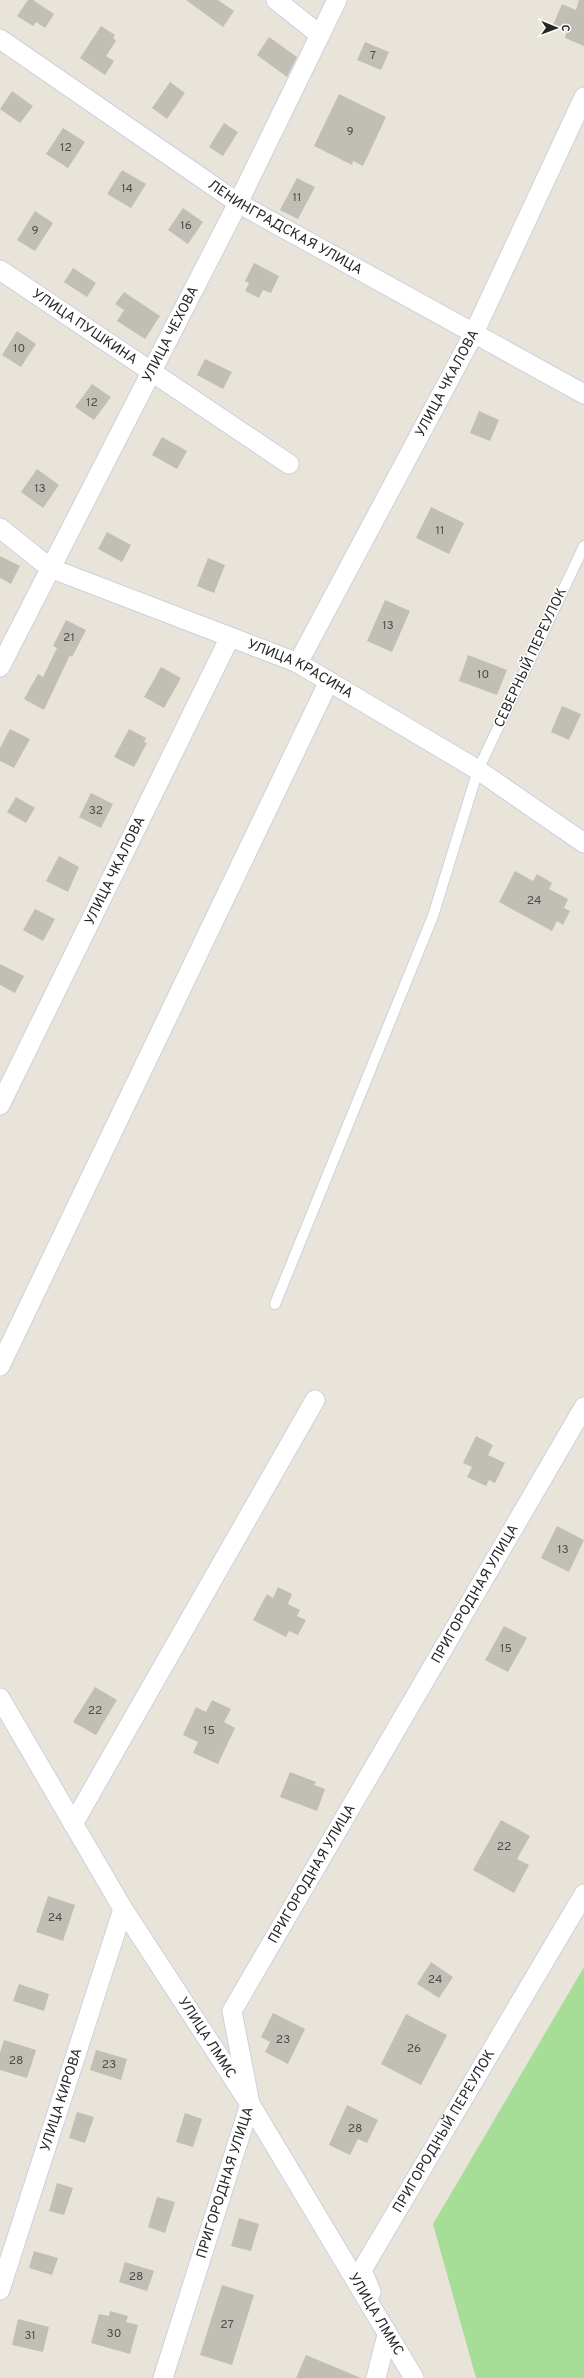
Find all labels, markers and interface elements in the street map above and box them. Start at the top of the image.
north arrow [536,8,576,48]
text: С [558,25,572,32]
house number: 7 [370,48,376,64]
house number: 9 [346,124,354,140]
house number: 12 [60,140,72,156]
street label: ЛЕНИНГРАДСКАЯ УЛИЦА [204,176,365,279]
house number: 14 [121,181,133,197]
house number: 11 [293,190,301,206]
house number: 16 [180,218,192,234]
house number: 9 [31,223,39,239]
street label: УЛИЦА ЧЕХОВА [139,283,202,385]
street label: УЛИЦА ПУШКИНА [29,285,141,368]
street label: УЛИЦА ЧКАЛОВА [412,327,483,440]
house number: 10 [13,341,25,357]
house number: 12 [86,395,98,411]
house number: 13 [34,481,46,497]
house number: 11 [436,523,444,539]
street label: СЕВЕРНЫЙ ПЕРЕУЛОК [490,585,571,731]
house number: 13 [382,618,394,634]
house number: 21 [63,630,75,646]
street label: УЛИЦА КРАСИНА [245,636,356,702]
house number: 10 [477,667,489,683]
house number: 32 [89,803,103,819]
street label: УЛИЦА ЧКАЛОВА [81,814,149,928]
house number: 24 [527,893,541,909]
street label: ПРИГОРОДНАЯ УЛИЦА [428,1521,522,1667]
house number: 13 [557,1542,569,1558]
house number: 15 [500,1641,512,1657]
house number: 22 [88,1703,102,1719]
house number: 15 [203,1723,215,1739]
street label: ПРИГОРОДНАЯ УЛИЦА [265,1801,359,1946]
house number: 22 [497,1839,511,1855]
house number: 24 [48,1910,62,1926]
house number: 24 [428,1972,442,1988]
street label: УЛИЦА ЛММС [174,1994,240,2082]
house number: 23 [276,2032,290,2048]
house number: 26 [407,2041,421,2057]
street label: УЛИЦА КИРОВА [37,2046,86,2153]
street label: ПРИГОРОДНЫЙ ПЕРЕУЛОК [389,2047,499,2216]
house number: 28 [9,2053,23,2069]
house number: 23 [102,2057,116,2073]
street label: ПРИГОРОДНАЯ УЛИЦА [193,2105,257,2261]
house number: 28 [348,2121,362,2137]
house number: 28 [129,2269,143,2285]
street label: УЛИЦА ЛММС [345,2270,407,2359]
house number: 27 [220,2317,234,2333]
house number: 30 [107,2326,121,2342]
house number: 31 [24,2328,36,2344]

